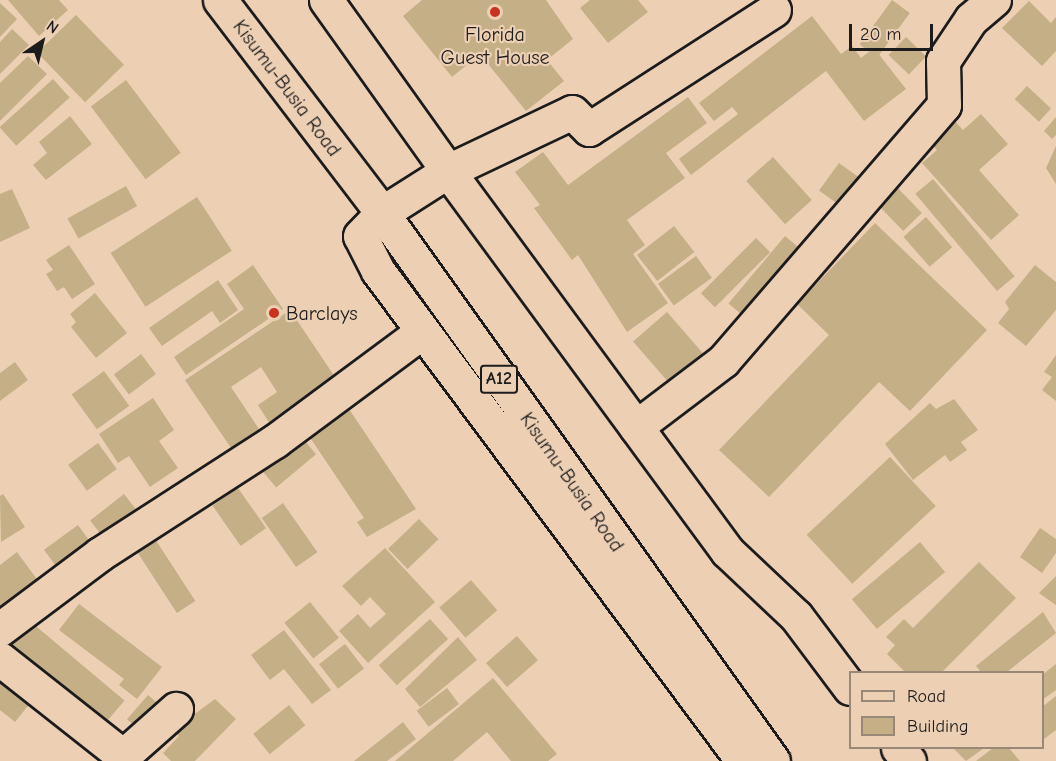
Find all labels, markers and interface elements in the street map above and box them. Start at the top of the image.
marker: Florida Guest House [488,5,502,19]
north arrow [12,12,72,72]
scale bar [852,12,936,50]
street label: Kisumu-Busia Road [228,15,346,161]
text: N [43,17,62,38]
place label: Florida Guest House [441,22,549,69]
text: 20 m [860,24,901,45]
place label: Barclays [286,301,358,325]
marker: Barclays [267,306,281,320]
road number: A12 [480,364,518,394]
street label: Kisumu-Busia Road [515,408,629,556]
legend [849,671,1044,749]
text: Road [907,686,946,707]
text: Building [907,716,969,737]

